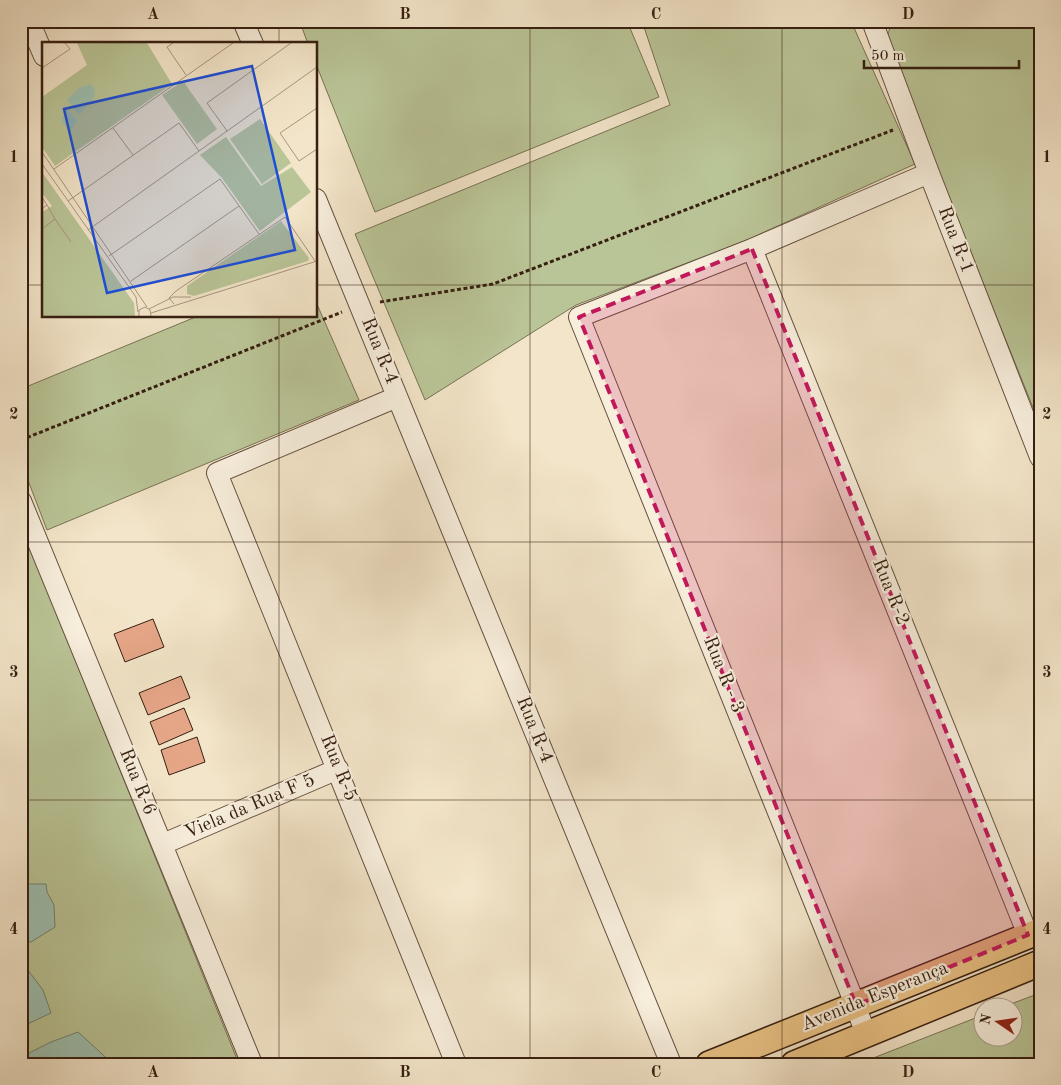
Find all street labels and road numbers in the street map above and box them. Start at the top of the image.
street label: Rua R-1 [934,204,976,276]
street label: Rua R-4 [357,315,401,387]
street label: Rua R-2 [868,556,912,628]
street label: Rua R - 3 [699,634,747,716]
street label: Rua R-4 [512,694,556,766]
street label: Rua R-5 [316,732,360,804]
street label: Rua R-6 [115,746,159,818]
street label: Viela da Rua F 5 [182,771,318,843]
street label: Avenida Esperança [799,959,952,1035]

